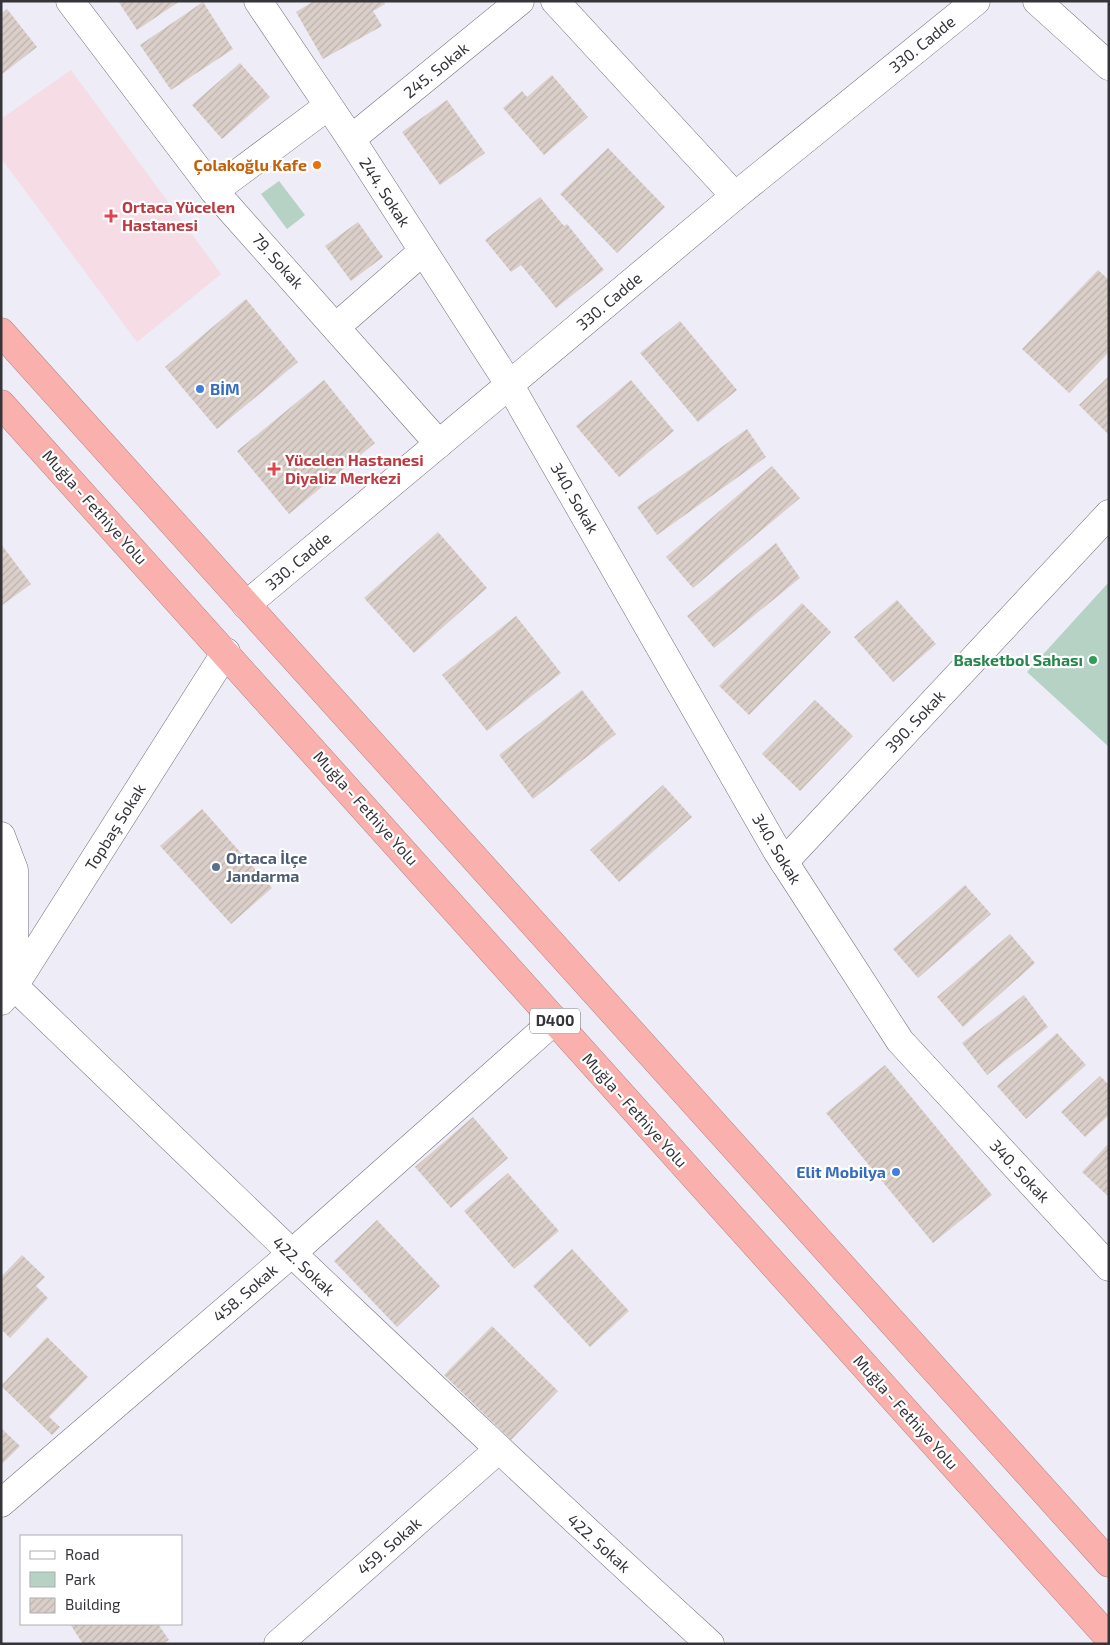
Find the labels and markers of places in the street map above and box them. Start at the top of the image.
place label: Çolakoğlu Kafe [194,155,307,176]
marker: Çolakoğlu Kafe [311,159,323,171]
place label: Ortaca Yücelen Hastanesi [122,197,235,234]
marker: Ortaca Yücelen Hastanesi [104,209,118,223]
place label: BİM [210,379,240,398]
marker: BİM [194,383,206,395]
place label: Yücelen Hastanesi Diyaliz Merkezi [285,450,424,488]
marker: Yücelen Hastanesi Diyaliz Merkezi [267,462,281,476]
place label: Basketbol Sahası [953,650,1083,669]
marker: Basketbol Sahası [1087,654,1099,666]
place label: Ortaca İlçe Jandarma [226,848,307,885]
marker: Ortaca İlçe Jandarma [210,861,222,873]
place label: Elit Mobilya [796,1162,886,1182]
marker: Elit Mobilya [890,1166,902,1178]

